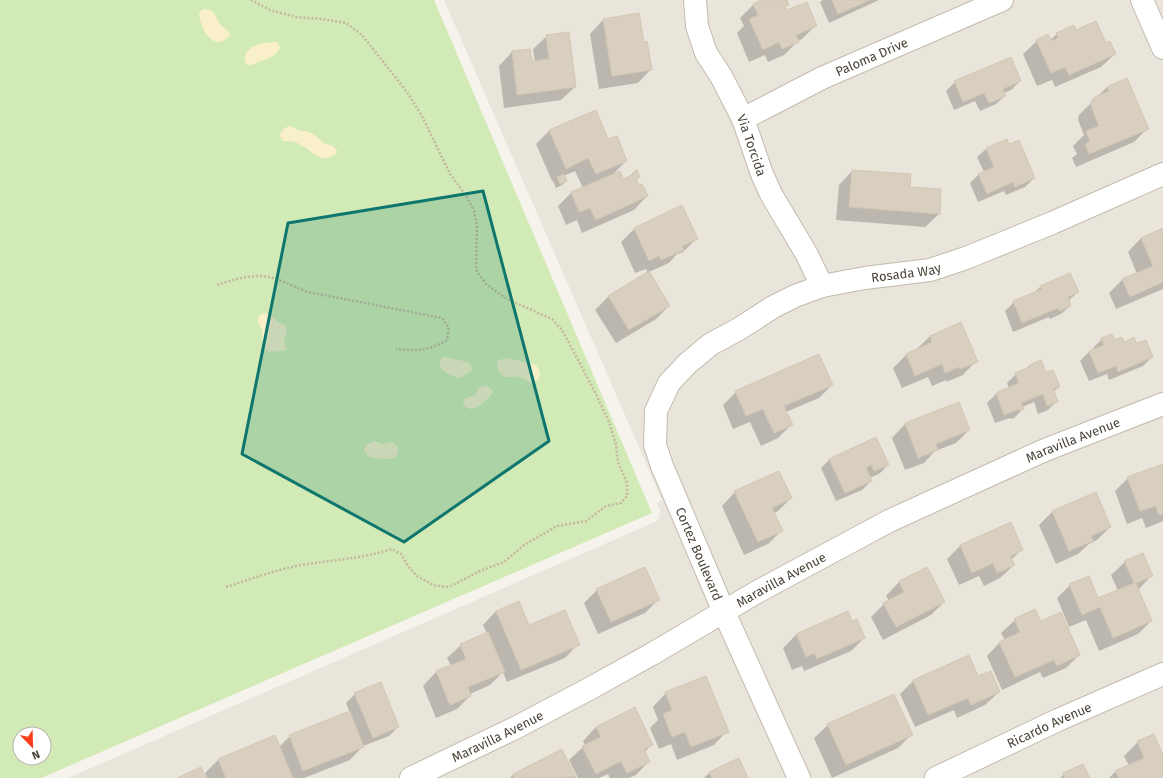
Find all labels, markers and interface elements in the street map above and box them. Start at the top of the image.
street label: Paloma Drive [833,34,910,79]
street label: Via Torcida [734,112,770,178]
street label: Rosada Way [870,259,943,285]
street label: Maravilla Avenue [1023,414,1122,465]
street label: Cortez Boulevard [673,505,725,603]
street label: Maravilla Avenue [733,549,828,610]
street label: Ricardo Avenue [1004,699,1094,751]
street label: Maravilla Avenue [449,707,546,765]
north arrow [12,726,52,766]
text: N [30,747,42,762]

